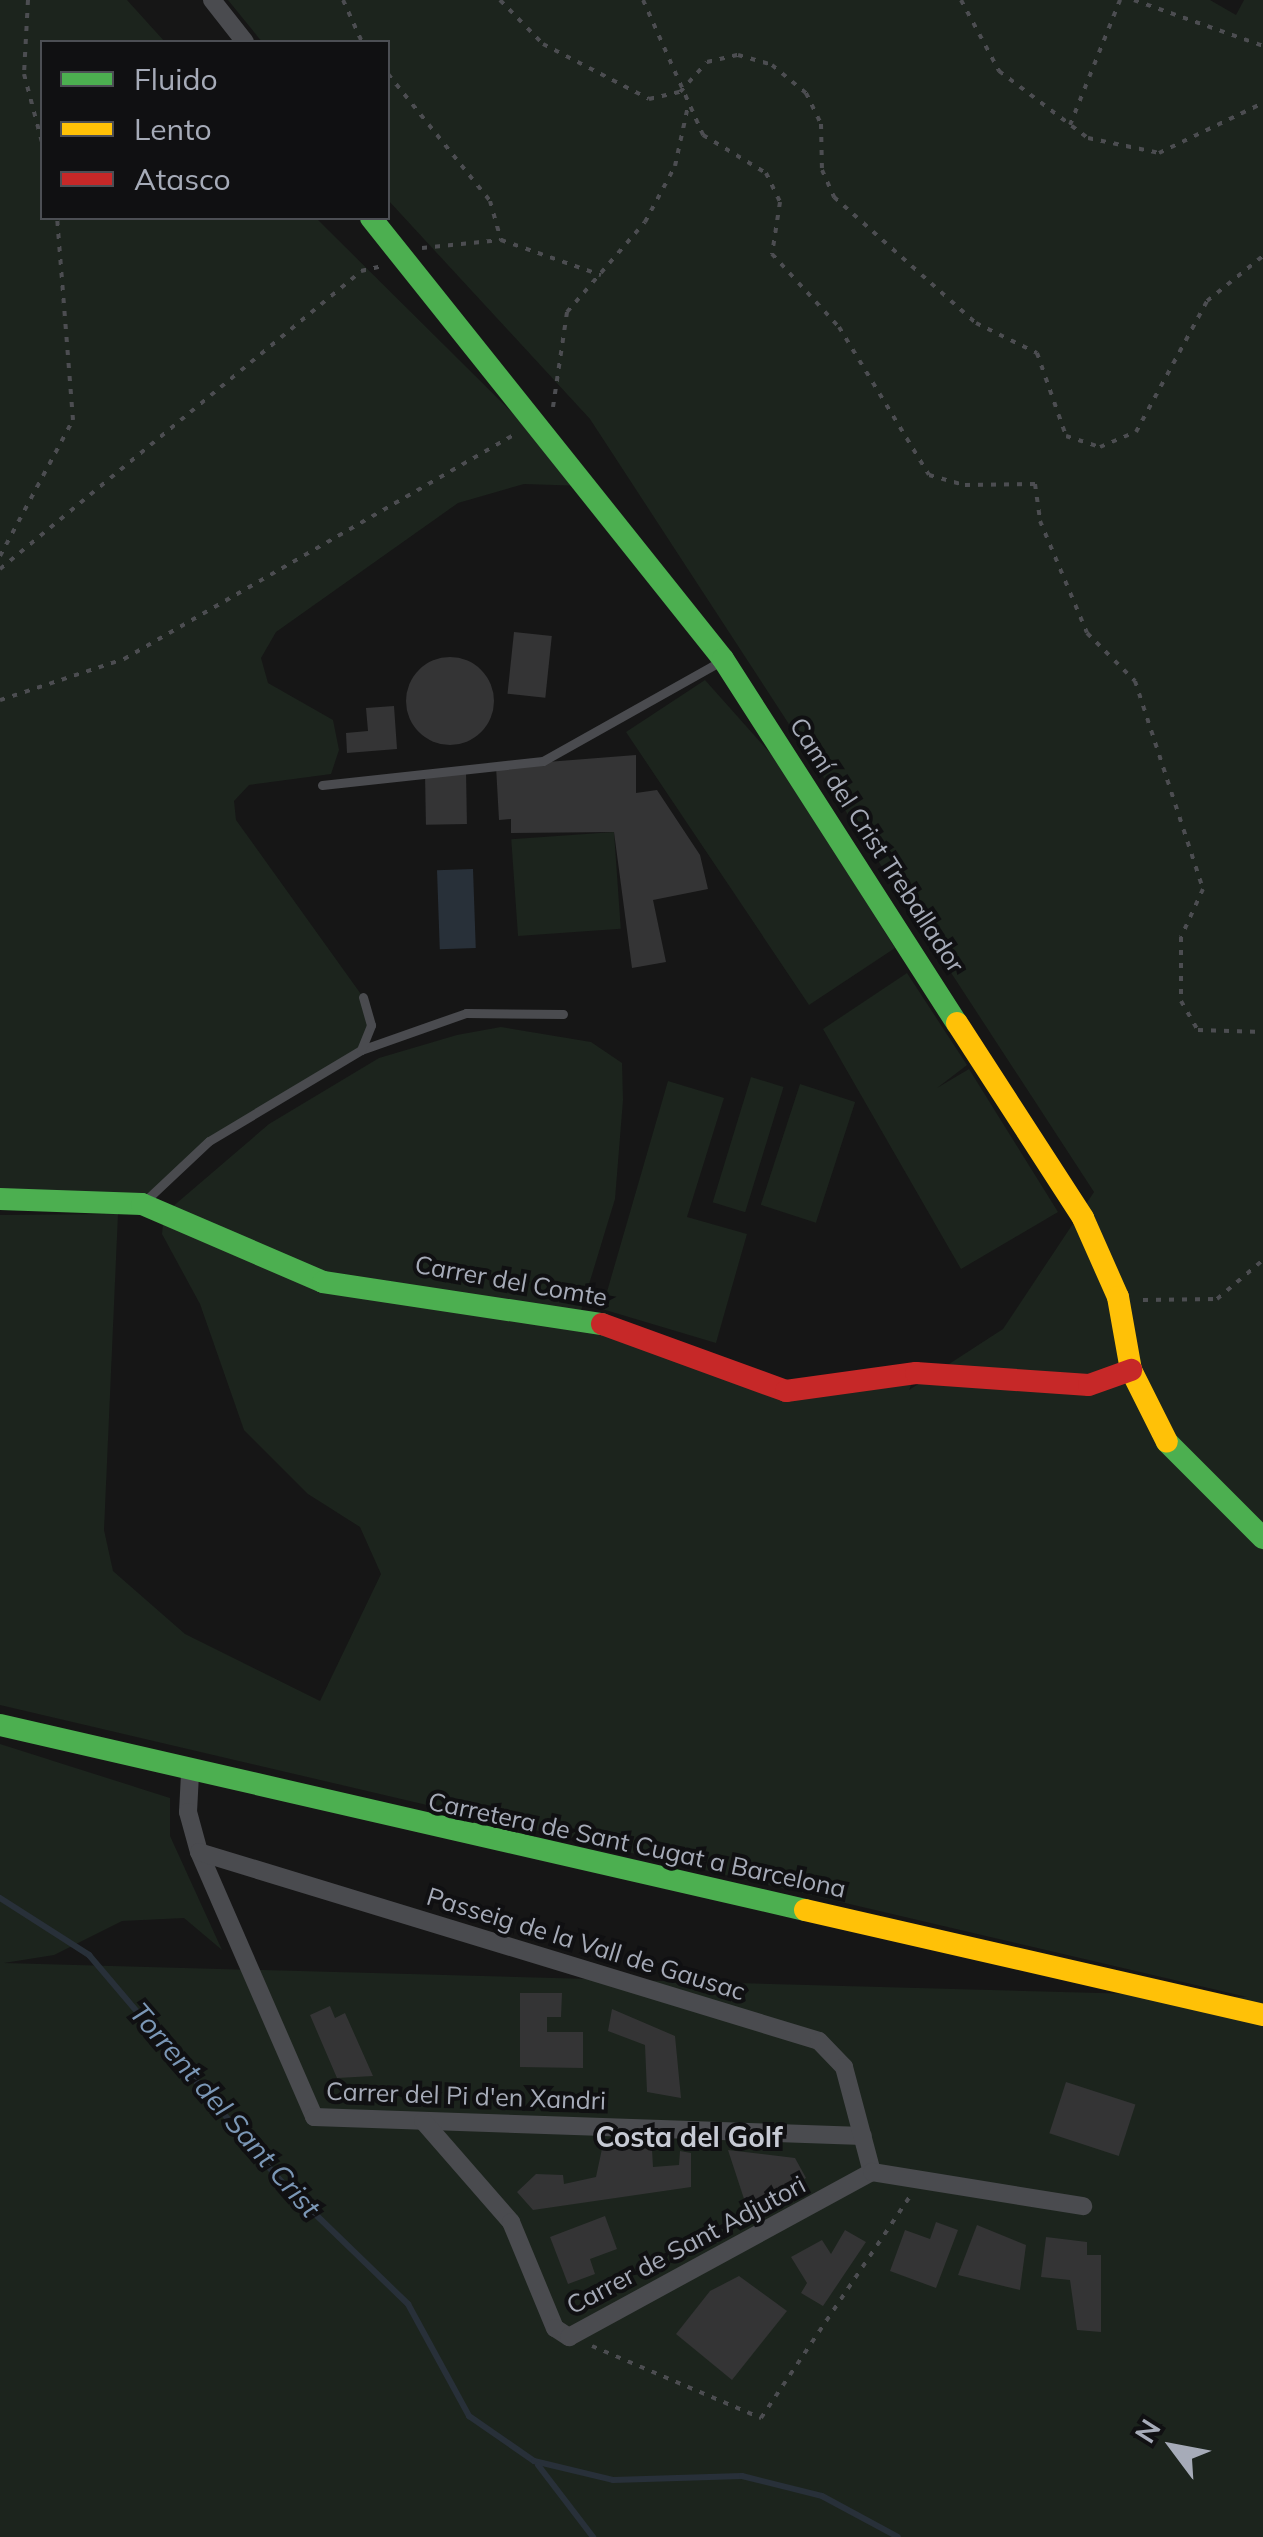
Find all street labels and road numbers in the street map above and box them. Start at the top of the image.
street label: Camí del Crist Treballador [783,712,971,978]
street label: Carrer del Comte [413,1249,609,1313]
street label: Carretera de Sant Cugat a Barcelona [425,1786,849,1904]
street label: Passeig de la Vall de Gausac [423,1881,749,2007]
street label: Carrer del Pi d'en Xandri [326,2076,606,2116]
street label: Carrer de Sant Adjutori [562,2169,810,2321]

